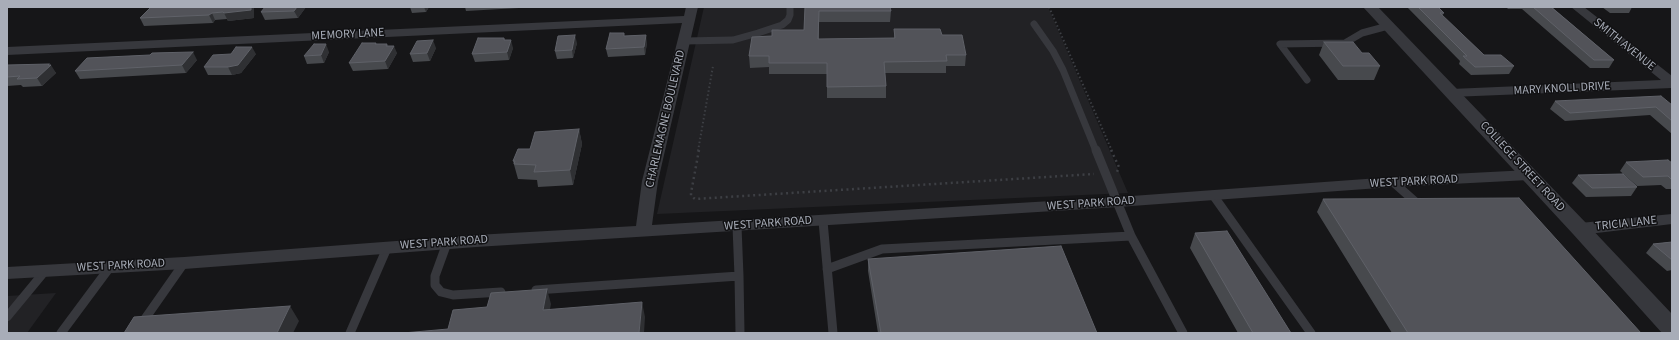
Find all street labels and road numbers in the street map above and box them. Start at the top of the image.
street label: SMITH AVENUE [1590,16,1658,74]
street label: MEMORY LANE [311,26,385,44]
street label: CHARLEMAGNE BOULEVARD [643,49,689,189]
street label: MARY KNOLL DRIVE [1513,79,1611,99]
street label: COLLEGE STREET ROAD [1476,119,1568,215]
street label: WEST PARK ROAD [1370,173,1458,191]
street label: WEST PARK ROAD [1046,194,1136,214]
street label: WEST PARK ROAD [723,214,813,234]
street label: TRICIA LANE [1595,214,1657,234]
street label: WEST PARK ROAD [399,233,489,253]
street label: WEST PARK ROAD [77,257,165,275]

